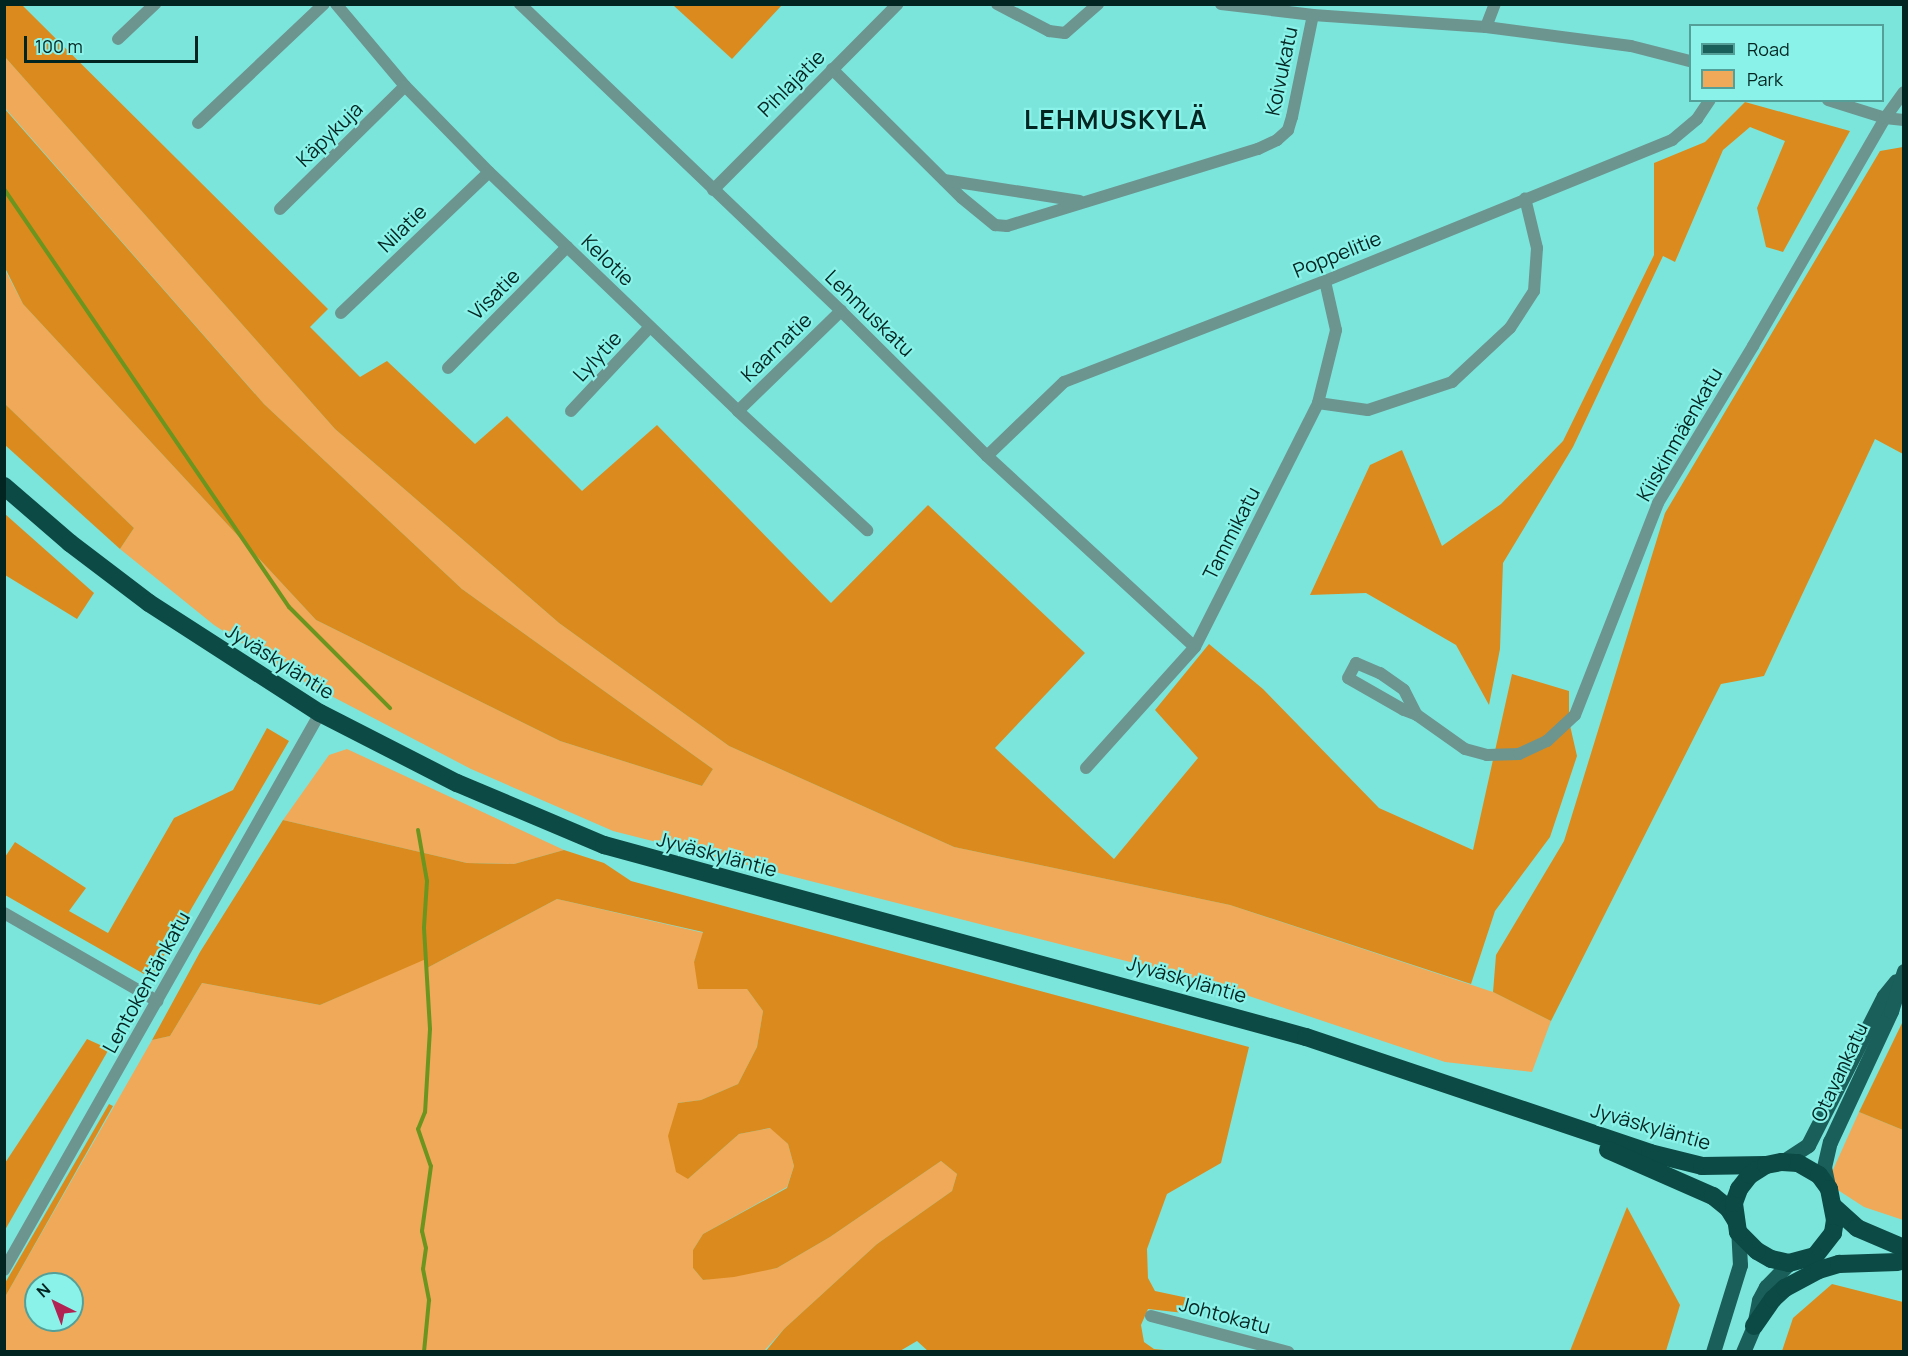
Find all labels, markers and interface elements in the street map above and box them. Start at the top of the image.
scale bar [27,24,201,62]
street label: Koivukatu [1260,24,1302,118]
legend [1689,24,1884,102]
text: 100 m [35,34,83,58]
text: Road [1747,37,1790,61]
street label: Pihlajatie [752,44,830,122]
text: Park [1747,67,1783,91]
street label: Käpykuja [291,97,367,171]
district label: LEHMUSKYLÄ [1024,104,1208,136]
street label: Nilatie [373,199,431,257]
street label: Poppelitie [1289,225,1385,283]
street label: Kelotie [577,229,639,291]
street label: Visatie [463,263,525,325]
street label: Lehmuskatu [821,265,919,361]
street label: Kaarnatie [736,308,816,386]
street label: Lylytie [568,326,626,386]
street label: Kiiskinmäenkatu [1631,363,1727,505]
street label: Tammikatu [1197,482,1265,584]
street label: Jyväskyläntie [221,618,339,704]
street label: Jyväskyläntie [654,826,780,882]
street label: Lentokentänkatu [97,907,195,1057]
street label: Jyväskyläntie [1124,950,1250,1008]
street label: Otavankatu [1806,1019,1872,1125]
street label: Jyväskyläntie [1588,1097,1714,1155]
north arrow [24,1272,84,1332]
text: N [32,1278,55,1302]
street label: Johtokatu [1177,1291,1273,1339]

